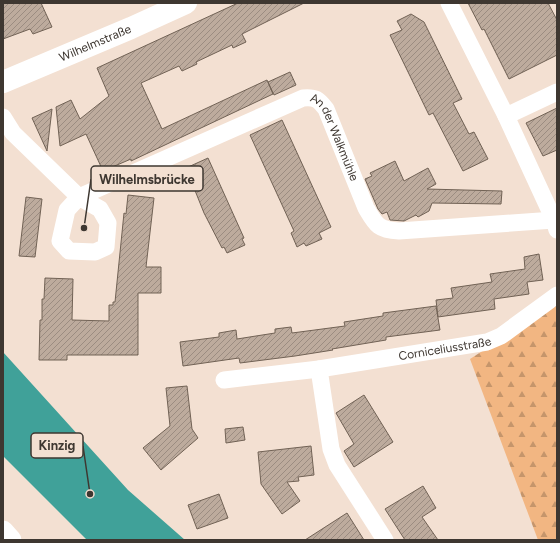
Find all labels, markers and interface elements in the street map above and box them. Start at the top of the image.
street label: Wilhelmstraße [57,22,134,64]
street label: An der Walkmühle [308,91,362,183]
callout: Wilhelmsbrücke [91,166,203,191]
text: Wilhelmsbrücke [99,172,195,187]
street label: Corniceliusstraße [397,334,494,363]
callout: Kinzig [31,433,83,458]
text: Kinzig [39,438,76,453]

